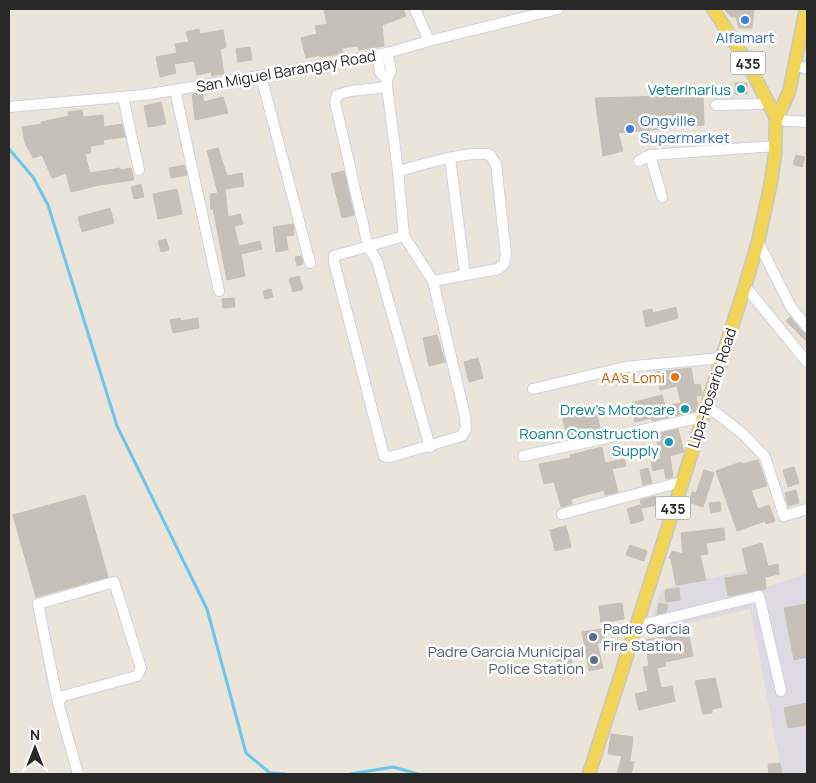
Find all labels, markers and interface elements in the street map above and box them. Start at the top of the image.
marker: Alfamart [739,14,751,26]
place label: Alfamart [716,27,774,48]
street label: San Miguel Barangay Road [195,45,377,97]
road number: 435 [730,52,766,74]
place label: Veterinarius [648,79,731,100]
marker: Veterinarius [735,83,747,95]
place label: Ongville Supermarket [640,110,730,148]
marker: Ongville Supermarket [624,123,636,135]
street label: Lipa-Rosario Road [683,325,741,451]
place label: AA's Lomi [601,367,665,388]
marker: AA's Lomi [669,371,681,383]
place label: Drew's Motocare [560,399,675,420]
marker: Drew's Motocare [679,403,691,415]
place label: Roann Construction Supply [519,423,659,461]
marker: Roann Construction Supply [663,436,675,448]
road number: 435 [656,496,690,520]
place label: Padre Garcia Fire Station [603,618,690,656]
marker: Padre Garcia Fire Station [587,631,599,643]
place label: Padre Garcia Municipal Police Station [428,641,584,679]
marker: Padre Garcia Municipal Police Station [588,654,600,666]
north arrow [10,723,60,773]
text: N [30,725,40,744]

